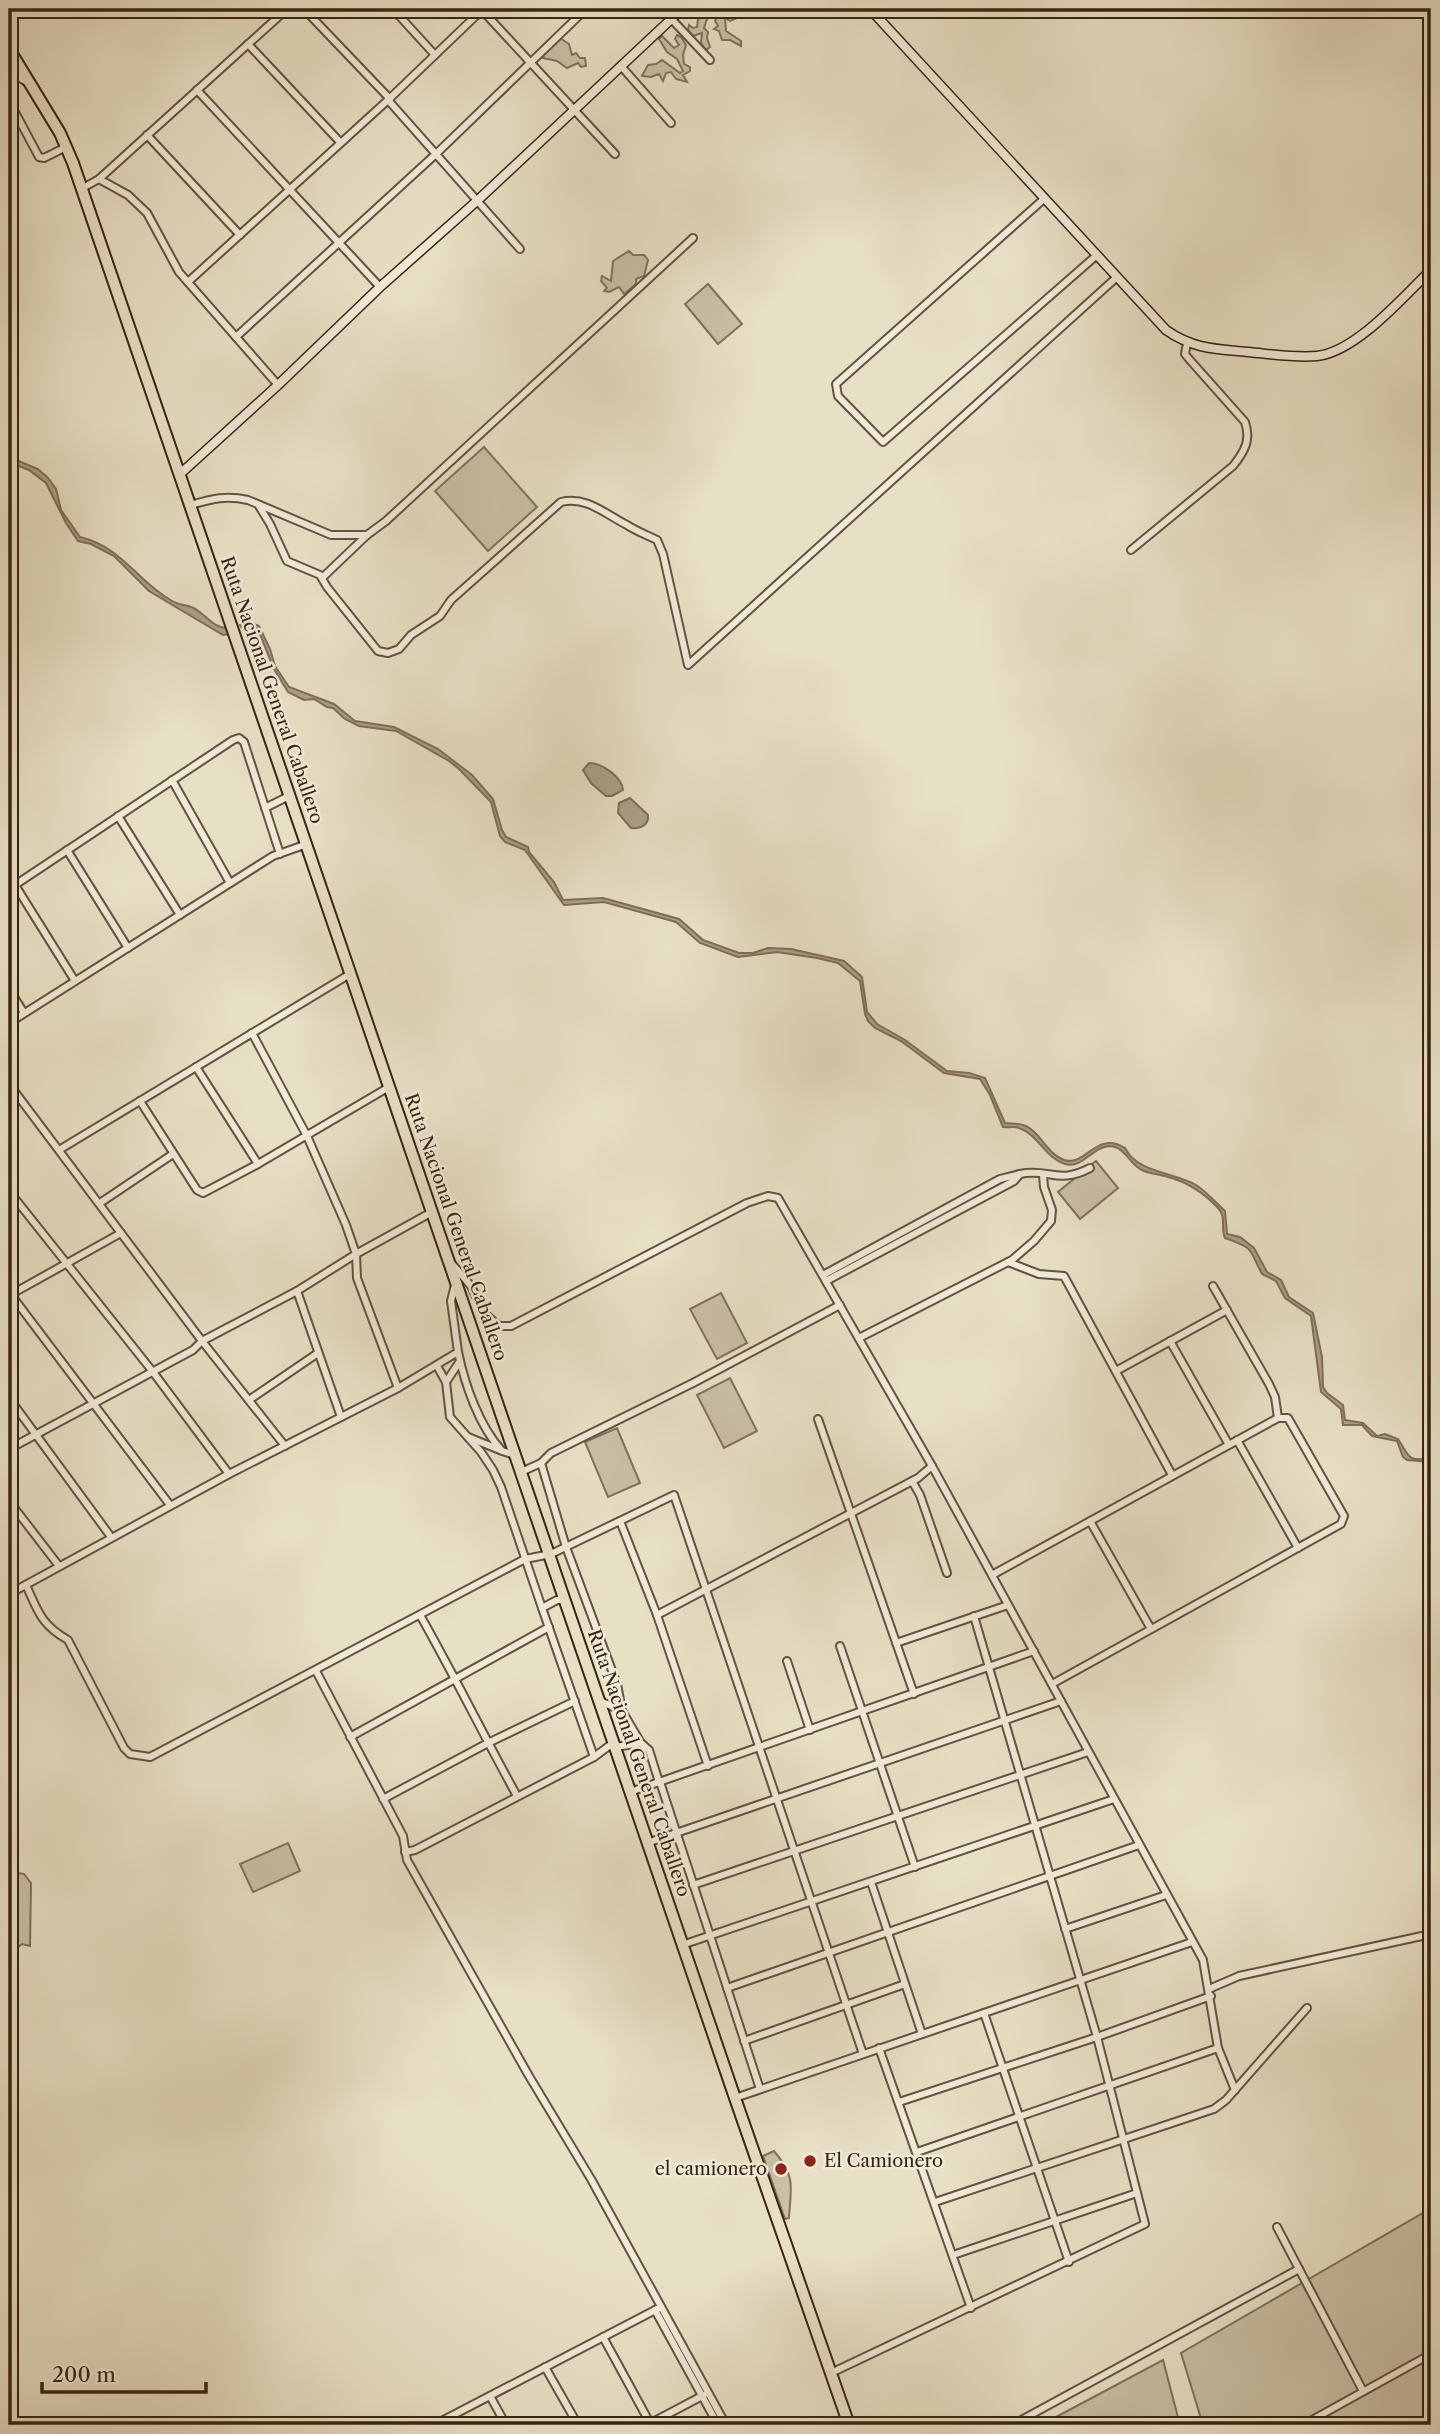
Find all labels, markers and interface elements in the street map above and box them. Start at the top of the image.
street label: Ruta Nacional General Caballero [216,553,328,827]
street label: Ruta Nacional General Caballero [400,1090,512,1364]
street label: Ruta Nacional General Caballero [583,1626,695,1900]
place label: El Camionero [824,2150,943,2172]
marker: El Camionero [802,2153,818,2169]
place label: el camionero [655,2158,767,2180]
marker: el camionero [773,2161,789,2177]
scale bar [42,2350,206,2394]
text: 200 m [52,2362,116,2387]

